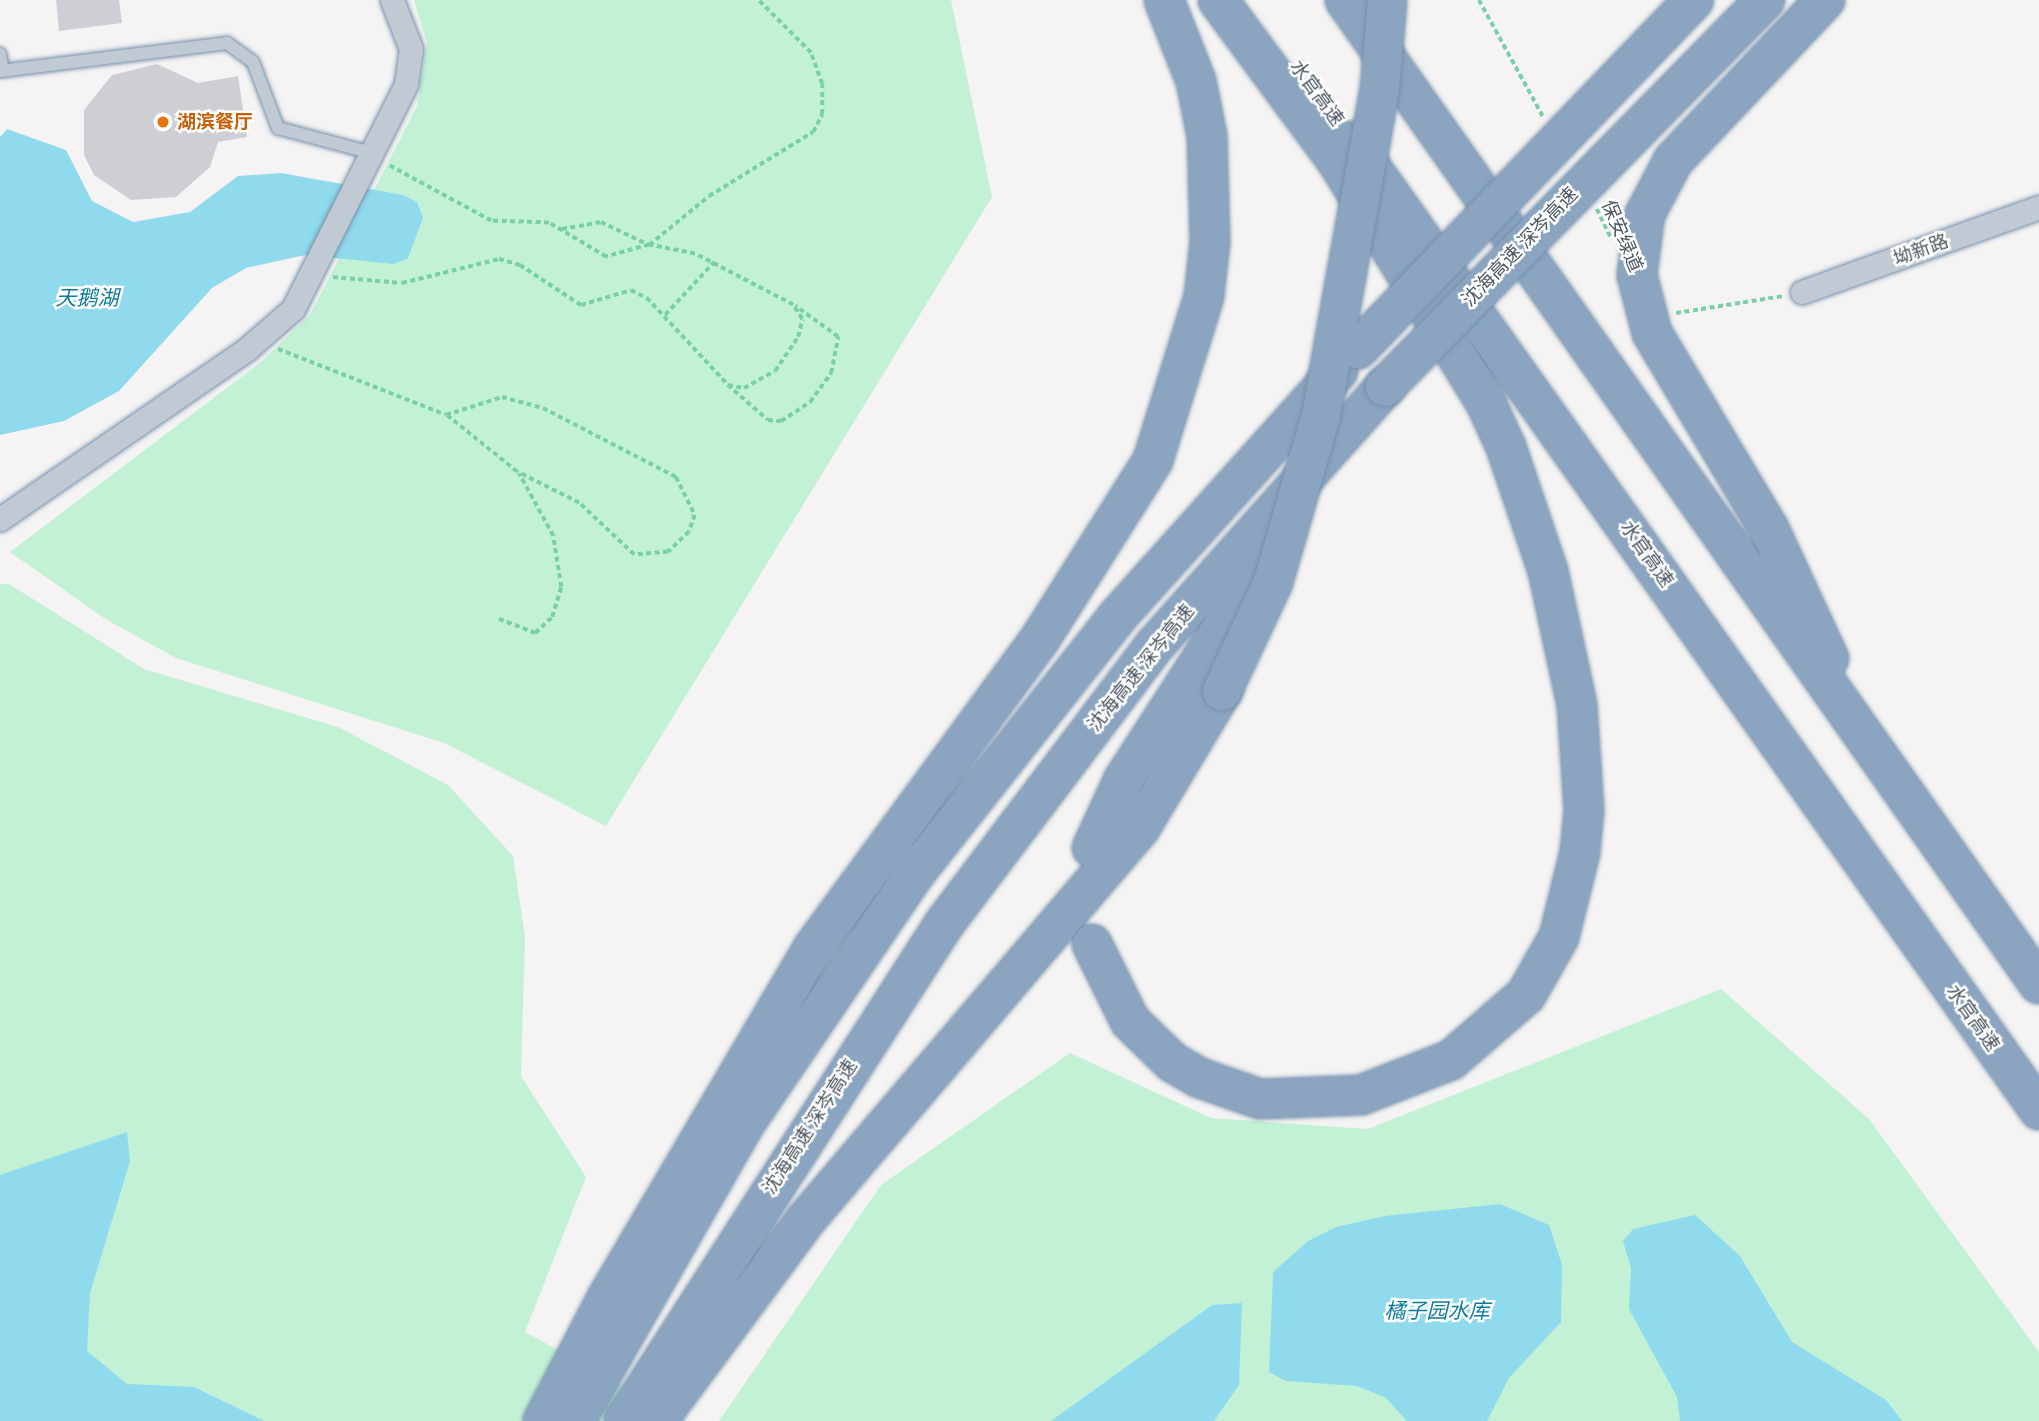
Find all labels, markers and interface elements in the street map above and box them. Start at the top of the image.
street label: 水官高速 [1285,56,1349,130]
place label: 湖滨餐厅 [177,111,253,133]
marker: 湖滨餐厅 [155,114,171,130]
street label: 沈海高速 深岑高速 [1457,183,1583,311]
street label: 保安绿道 [1597,197,1647,275]
street label: 坳新路 [1890,230,1952,270]
water label: 天鹅湖 [56,285,118,311]
street label: 水官高速 [1616,516,1678,592]
street label: 沈海高速 深岑高速 [1083,600,1199,736]
street label: 水官高速 [1942,980,2004,1056]
street label: 沈海高速 深岑高速 [758,1055,862,1199]
water label: 橘子园水库 [1385,1298,1489,1324]

